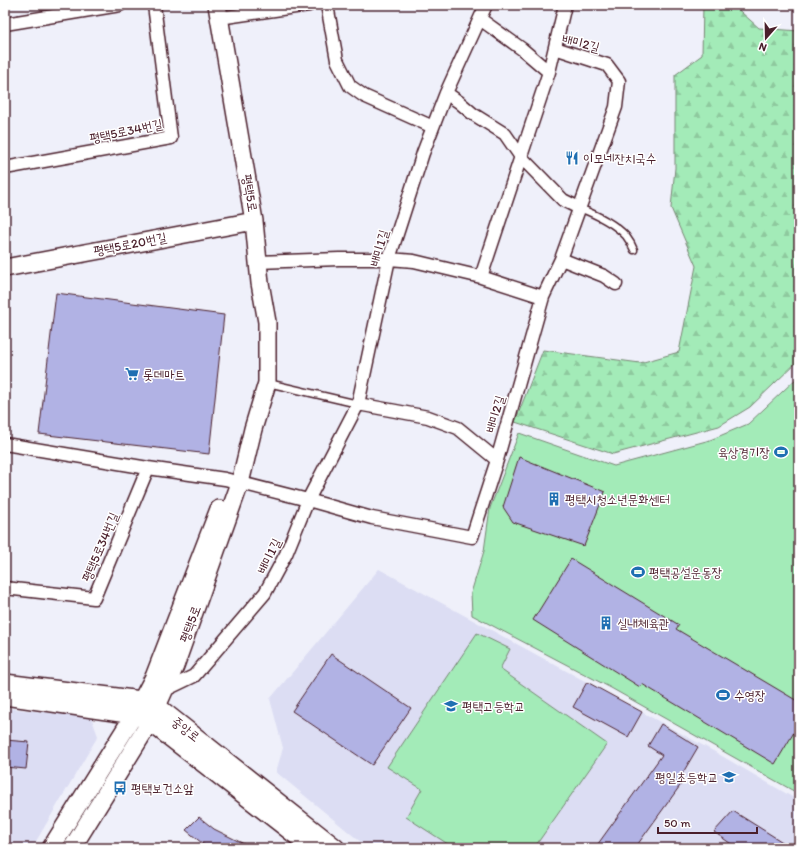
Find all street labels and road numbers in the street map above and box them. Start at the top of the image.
street label: 배미2길 [561,31,601,55]
street label: 평택5로34번길 [88,116,164,146]
street label: 평택5로 [239,173,261,213]
street label: 배미1길 [367,228,391,268]
street label: 평택5로20번길 [92,230,168,258]
street label: 배미2길 [483,394,507,434]
street label: 평택5로34번길 [79,510,121,584]
street label: 배미1길 [254,536,284,576]
street label: 평택5로 [176,603,204,645]
street label: 중앙로 [169,713,203,745]

